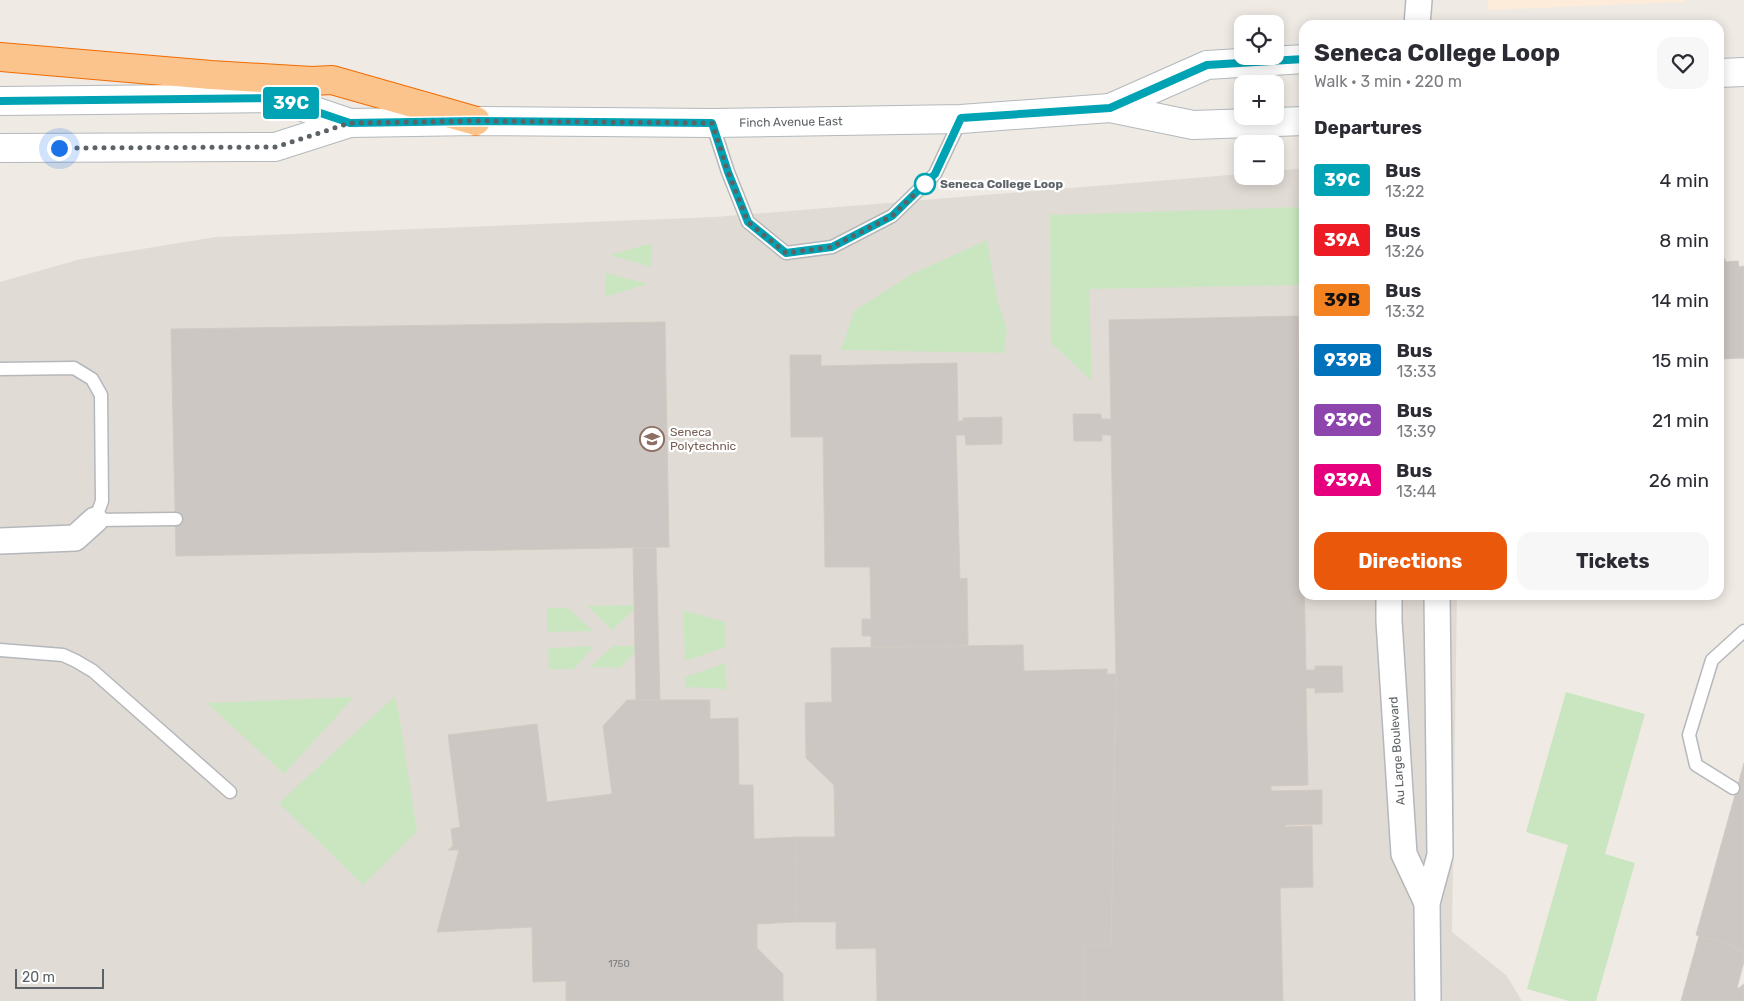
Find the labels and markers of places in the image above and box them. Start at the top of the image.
marker: Seneca College Loop [914,173,936,195]
place label: Seneca College Loop [940,177,1063,191]
place label: Seneca Polytechnic [670,425,737,453]
school or university icon: Seneca Polytechnic [639,426,665,452]

